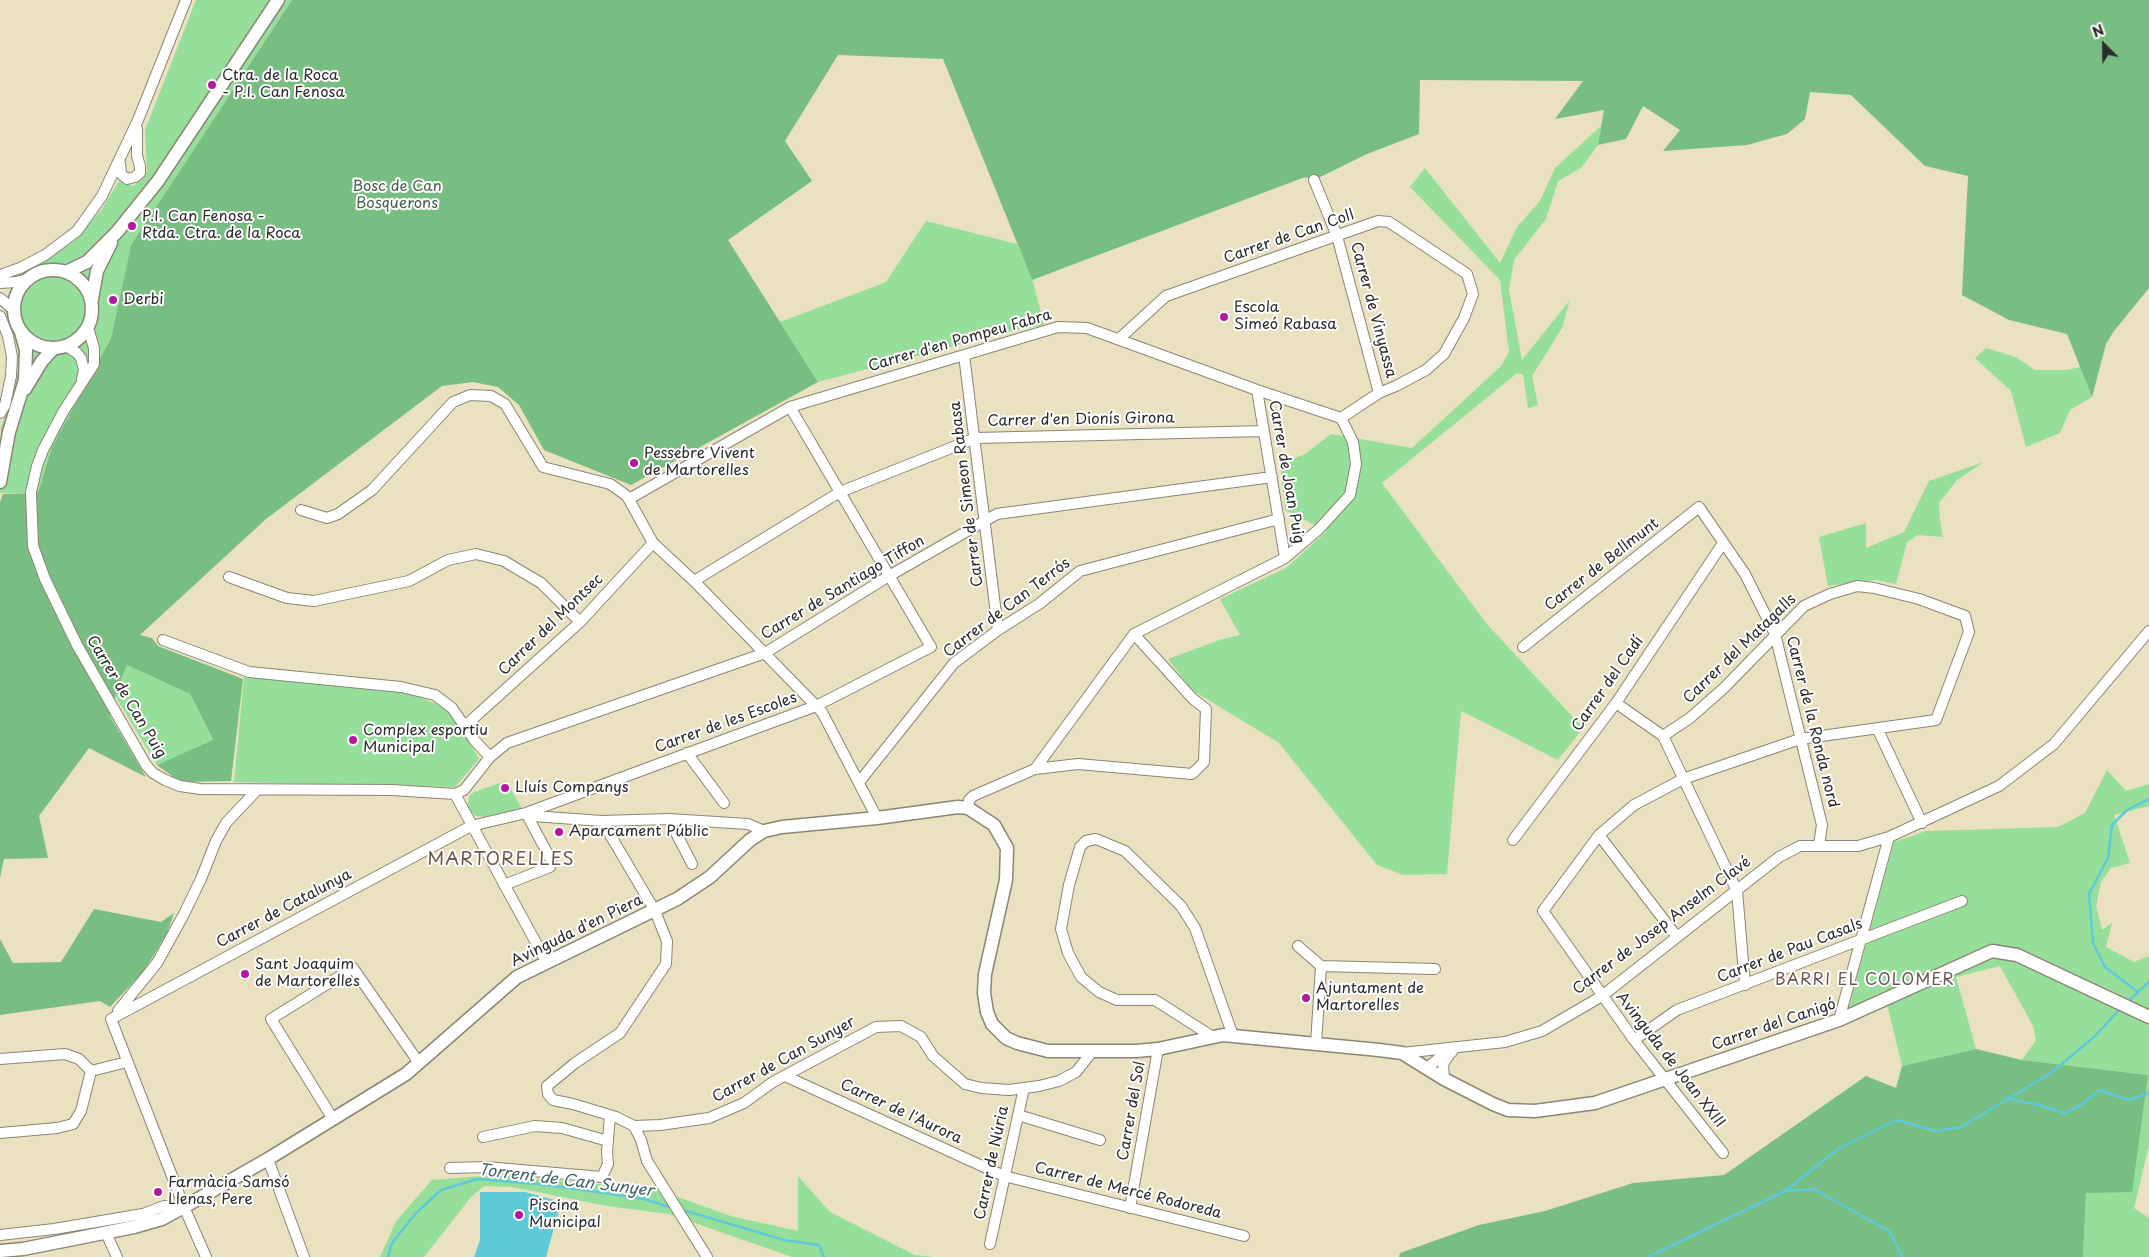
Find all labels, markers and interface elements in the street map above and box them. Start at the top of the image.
text: N [2089,19,2107,43]
north arrow [2079,20,2129,70]
place label: Ctra. de la Roca - P.I. Can Fenosa [222,67,345,102]
marker: Ctra. de la Roca - P.I. Can Fenosa [206,79,218,91]
park label: Bosc de Can Bosquerons [352,178,442,213]
street label: Carrer de Can Coll [1221,206,1357,268]
place label: P.I. Can Fenosa - Rtda. Ctra. de la Roca [142,208,301,243]
marker: P.I. Can Fenosa - Rtda. Ctra. de la Roca [126,220,138,232]
street label: Carrer de Vinyassa [1346,240,1400,380]
place label: Derbi [123,291,164,309]
marker: Derbi [107,294,119,306]
place label: Escola Simeó Rabasa [1234,299,1337,334]
street label: Carrer d'en Pompeu Fabra [866,306,1054,376]
marker: Escola Simeó Rabasa [1218,311,1230,323]
street label: Carrer de Joan Puig [1265,399,1307,545]
street label: Carrer de Simeon Rabasa [947,400,987,588]
street label: Carrer d'en Dionís Girona [987,409,1175,431]
place label: Pessebre Vivent de Martorelles [644,445,755,480]
marker: Pessebre Vivent de Martorelles [628,457,640,469]
street label: Carrer de Bellmunt [1541,515,1663,615]
street label: Carrer de Santiago Tiffon [758,532,928,644]
street label: Carrer de Can Terrós [940,554,1074,662]
street label: Carrer del Montsec [495,571,607,679]
street label: Carrer del Matagalls [1680,591,1800,707]
street label: Carrer de Can Puig [82,632,170,762]
street label: Carrer del Cadí [1568,633,1648,735]
street label: Carrer de la Ronda nord [1782,634,1842,810]
street label: Carrer de les Escoles [652,689,800,757]
place label: Complex esportiu Municipal [363,722,488,757]
marker: Complex esportiu Municipal [347,734,359,746]
place label: Lluís Companys [515,779,629,797]
marker: Lluís Companys [499,782,511,794]
place label: Aparcament Públic [569,823,709,841]
marker: Aparcament Públic [553,826,565,838]
district label: MARTORELLES [428,849,574,871]
street label: Carrer de Josep Anselm Clavé [1570,853,1754,999]
street label: Carrer de Catalunya [214,866,354,952]
street label: Avinguda d'en Piera [508,891,646,971]
street label: Carrer de Pau Casals [1715,915,1865,987]
place label: Sant Joaquim de Martorelles [255,956,360,991]
marker: Sant Joaquim de Martorelles [239,968,251,980]
district label: BARRI EL COLOMER [1774,971,1956,991]
place label: Ajuntament de Martorelles [1316,980,1424,1015]
street label: Avinguda de Joan XXIII [1612,989,1728,1131]
marker: Ajuntament de Martorelles [1300,992,1312,1004]
street label: Carrer del Canigó [1710,995,1838,1055]
street label: Carrer de Can Sunyer [709,1013,859,1107]
street label: Carrer del Sol [1114,1060,1150,1162]
street label: Carrer de l'Aurora [837,1076,965,1148]
street label: Carrer de Núria [971,1104,1013,1222]
street label: Carrer de Mercé Rodoreda [1033,1159,1223,1223]
water label: Torrent de Can Sunyer [477,1161,655,1201]
place label: Farmàcia Samsó Llenas, Pere [168,1174,289,1209]
marker: Farmàcia Samsó Llenas, Pere [152,1186,164,1198]
place label: Piscina Municipal [529,1197,601,1232]
marker: Piscina Municipal [513,1209,525,1221]

